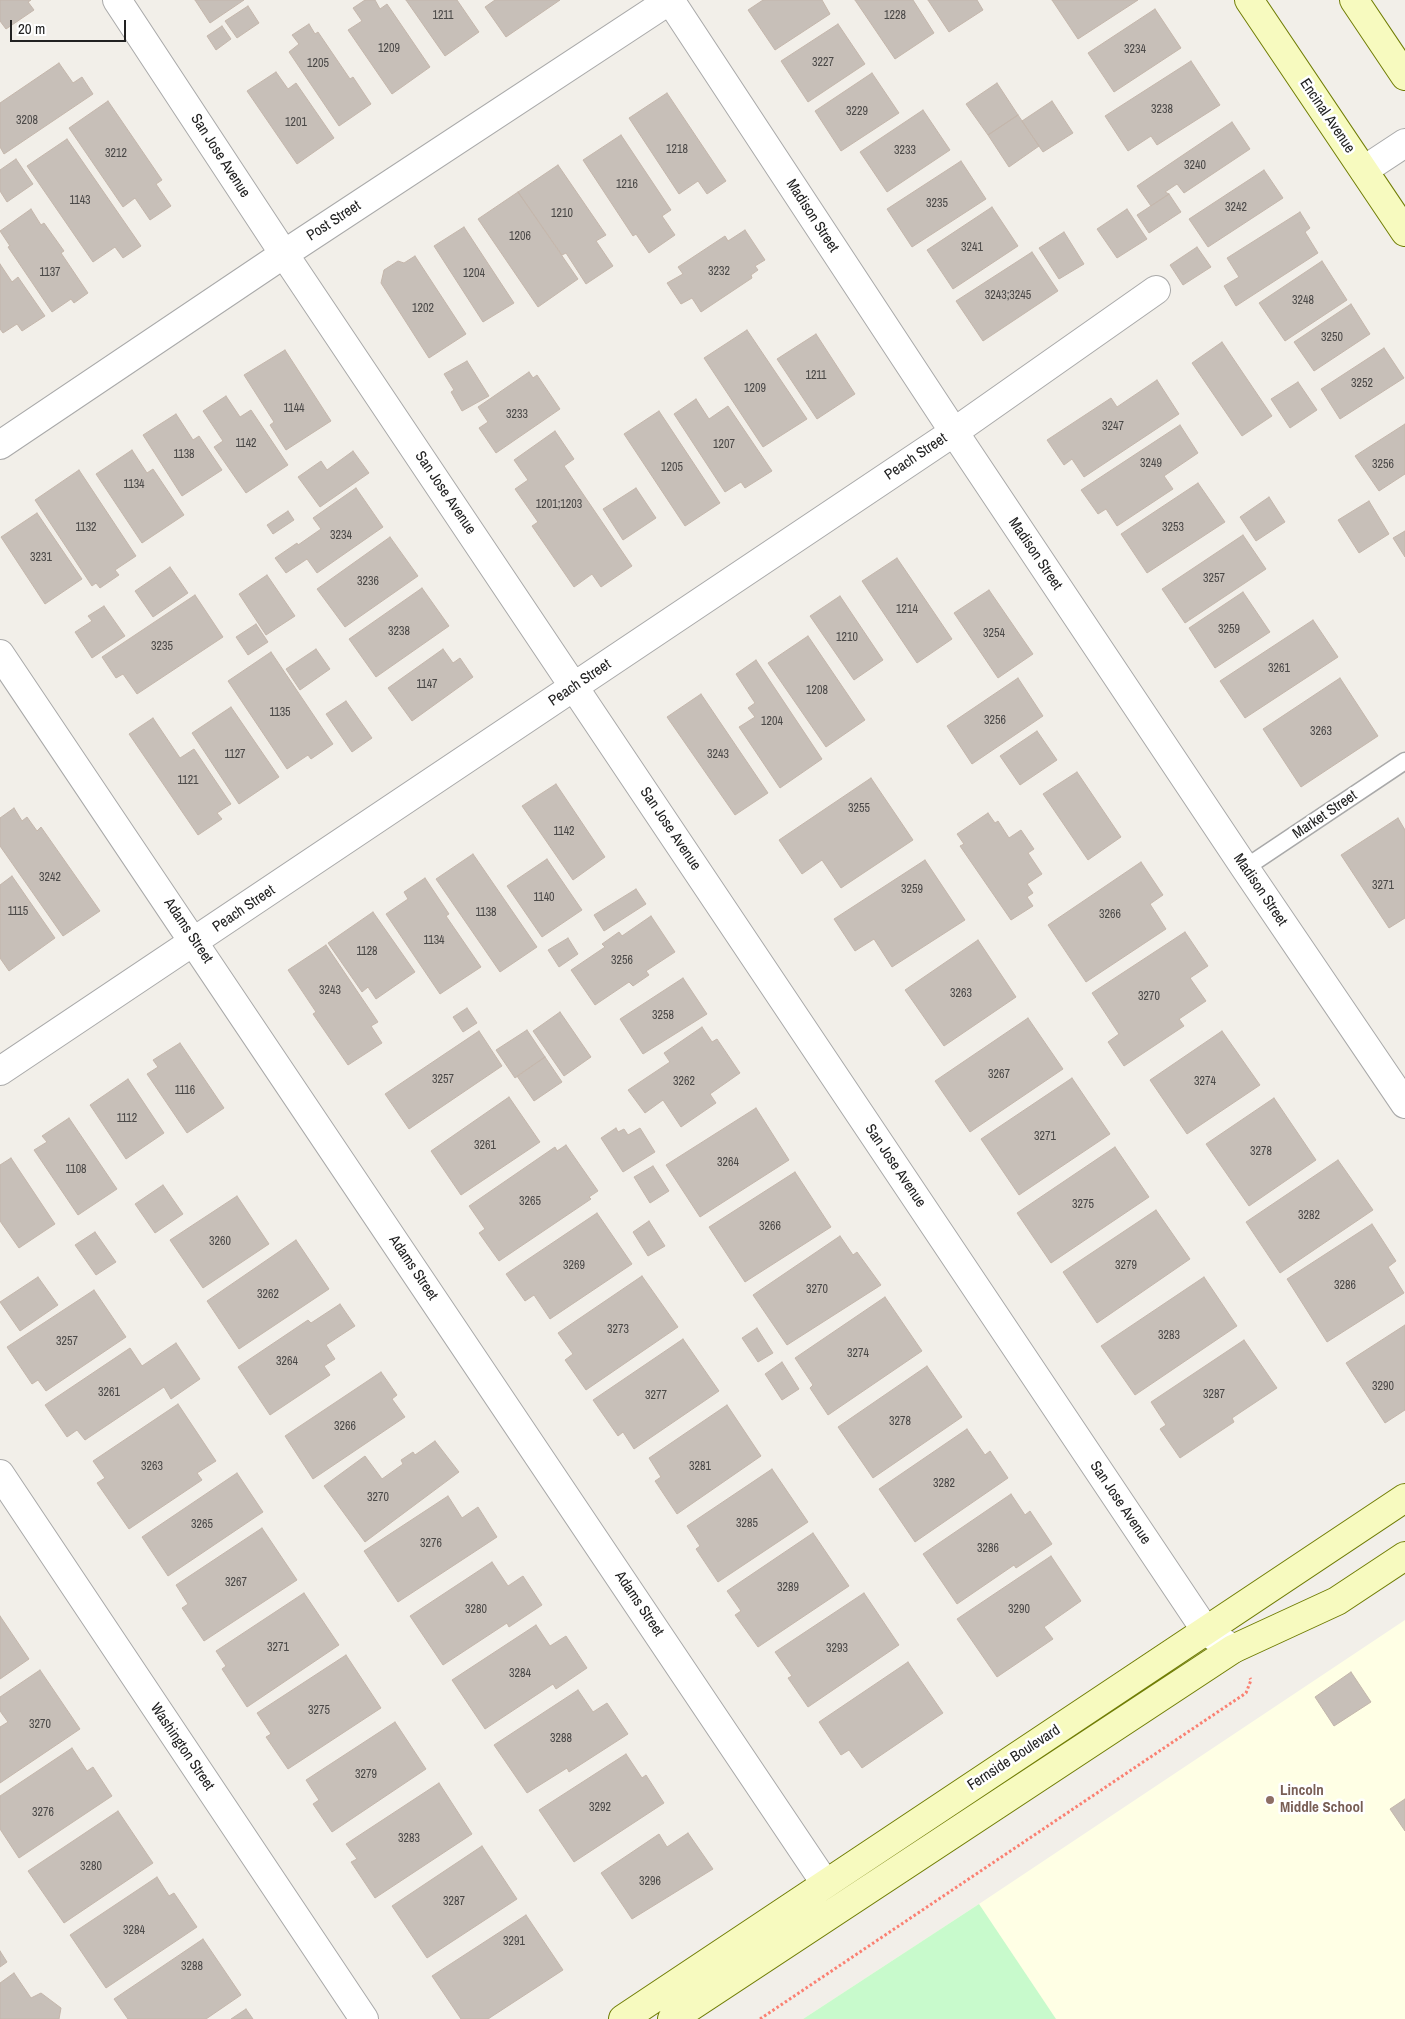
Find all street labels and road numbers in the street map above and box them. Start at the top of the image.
street label: Encinal Avenue [1296,75,1358,157]
street label: San Jose Avenue [186,111,254,201]
street label: Madison Street [782,176,842,256]
street label: Post Street [304,197,364,245]
street label: Peach Street [881,430,951,484]
street label: San Jose Avenue [411,448,479,538]
street label: Madison Street [1004,514,1066,594]
street label: Peach Street [545,656,615,710]
street label: San Jose Avenue [636,784,704,874]
street label: Market Street [1289,787,1361,843]
street label: Madison Street [1229,850,1291,930]
street label: Peach Street [209,882,279,936]
street label: Adams Street [160,895,216,967]
street label: San Jose Avenue [861,1121,929,1211]
street label: Adams Street [385,1232,441,1304]
street label: San Jose Avenue [1086,1458,1154,1548]
street label: Adams Street [611,1568,667,1640]
street label: Washington Street [146,1700,218,1794]
street label: Fernside Boulevard [964,1721,1064,1795]

